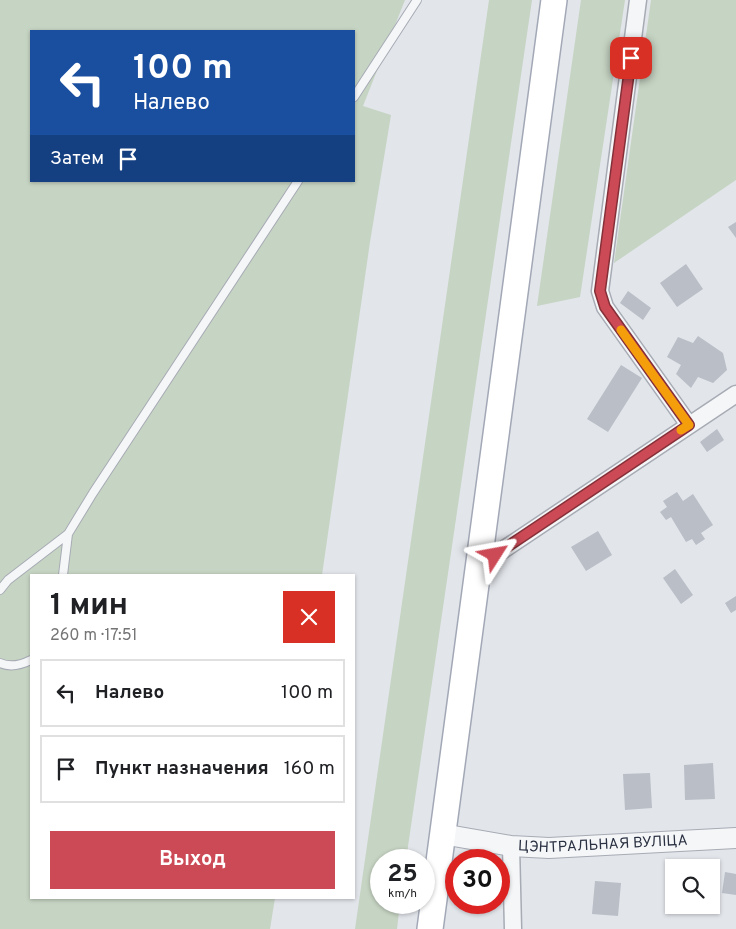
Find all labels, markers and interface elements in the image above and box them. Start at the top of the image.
pin [610,37,652,79]
icon: arrive [617,44,645,72]
text: 100 m [133,47,233,91]
icon: left [50,50,115,115]
text: Налево [133,90,210,117]
icon: arrive [114,145,142,173]
text: Затем [50,147,104,171]
position arrow [468,528,520,580]
text: 1 мин [50,588,128,625]
button: close [283,591,335,643]
text: 260 m · 17:51 [50,626,138,646]
icon: left [52,679,80,707]
text: Налево [95,681,164,705]
text: 100 m [281,681,333,705]
icon: arrive [52,755,80,783]
text: Пункт назначения [95,757,269,781]
text: 160 m [284,757,335,781]
button: Выход [50,831,335,889]
street label: ЦЭНТРАЛЬНАЯ ВУЛІЦА [518,831,688,857]
speed limit sign: 30 [445,849,510,914]
text: 25 [387,859,418,891]
map controls [665,859,720,914]
button: search [665,859,720,914]
text: km/h [388,886,417,902]

